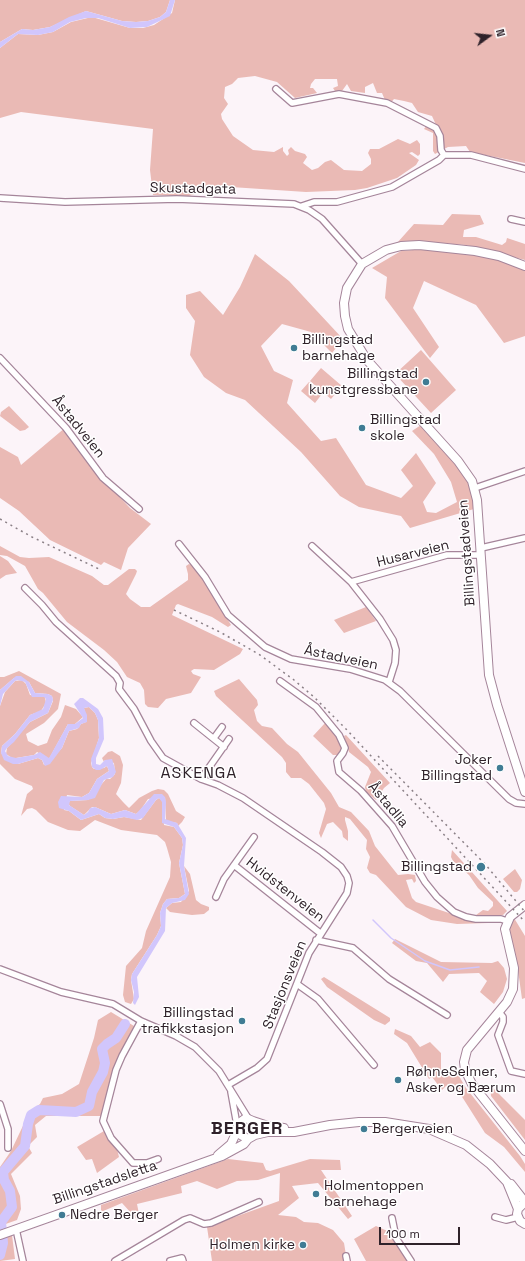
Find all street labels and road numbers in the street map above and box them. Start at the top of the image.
street label: Skustadgata [150,180,236,198]
street label: Åstadveien [48,393,108,461]
street label: Billingstadveien [455,499,479,607]
street label: Husarveien [375,537,451,571]
street label: Åstadveien [302,642,380,674]
street label: Åstadlia [364,779,412,831]
street label: Hvidstenveien [242,854,328,926]
street label: Stasjonsveien [260,938,310,1032]
street label: Billingstadsletta [51,1157,159,1209]

